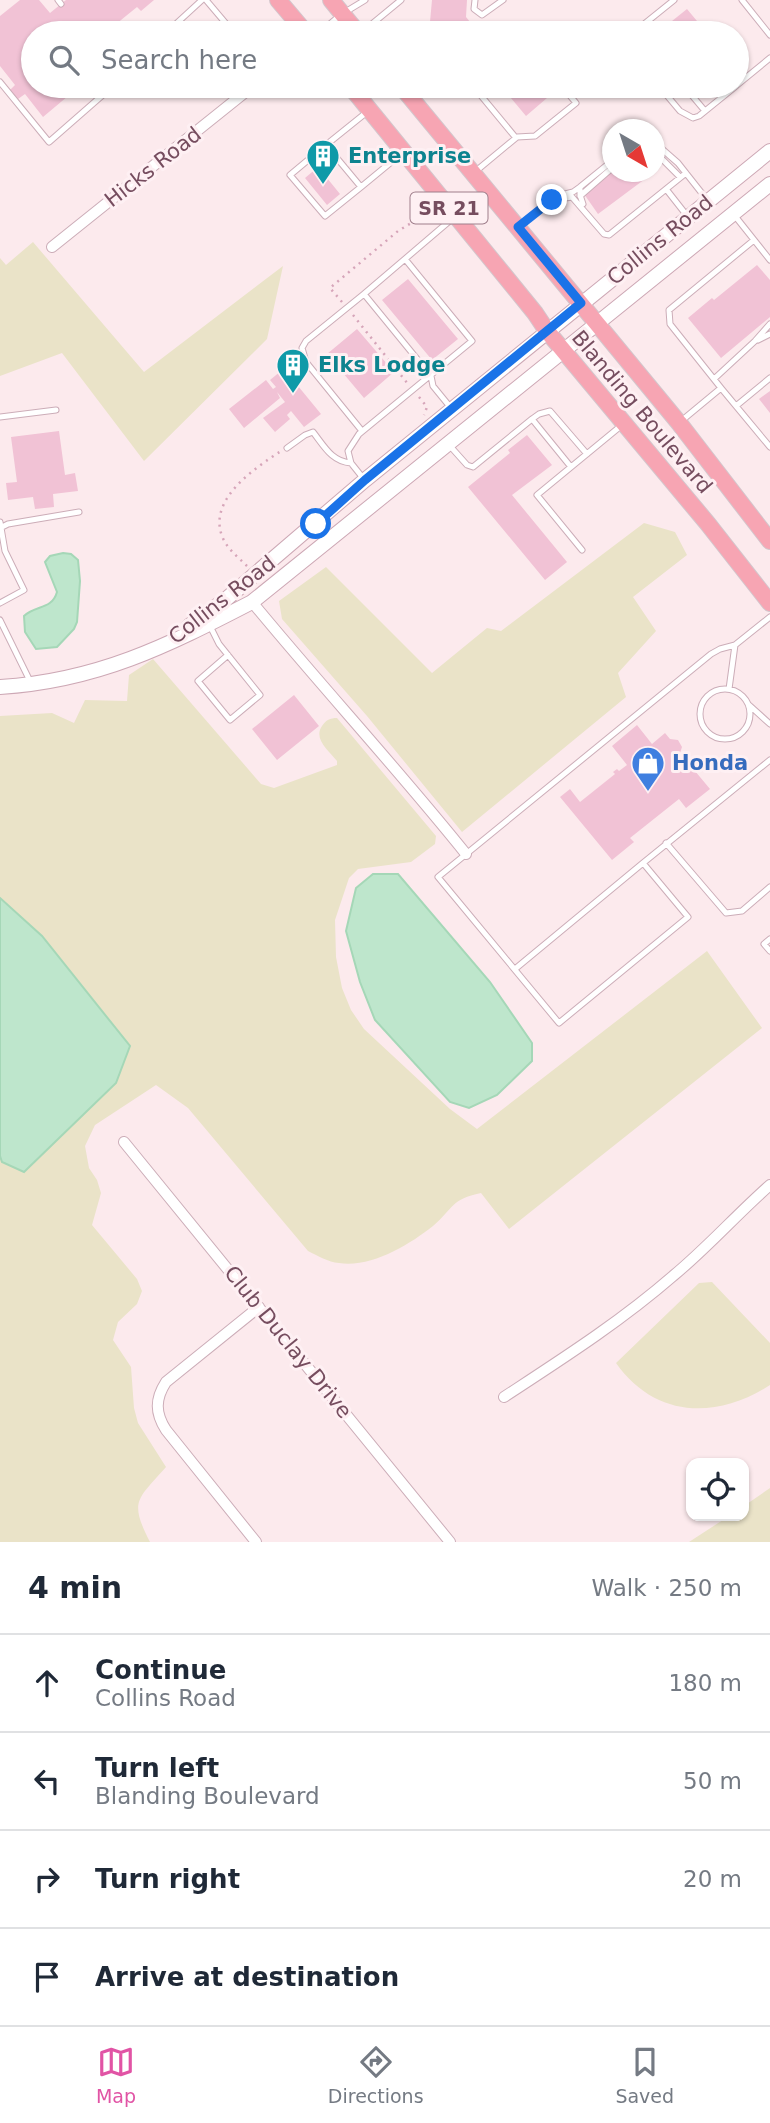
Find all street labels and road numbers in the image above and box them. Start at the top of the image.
street label: Hicks Road [100,122,206,212]
street label: Collins Road [602,190,718,290]
road number: SR 21 [410,192,488,224]
street label: Blanding Boulevard [567,326,717,498]
street label: Collins Road [164,551,280,649]
street label: Club Duclay Drive [219,1261,357,1423]

